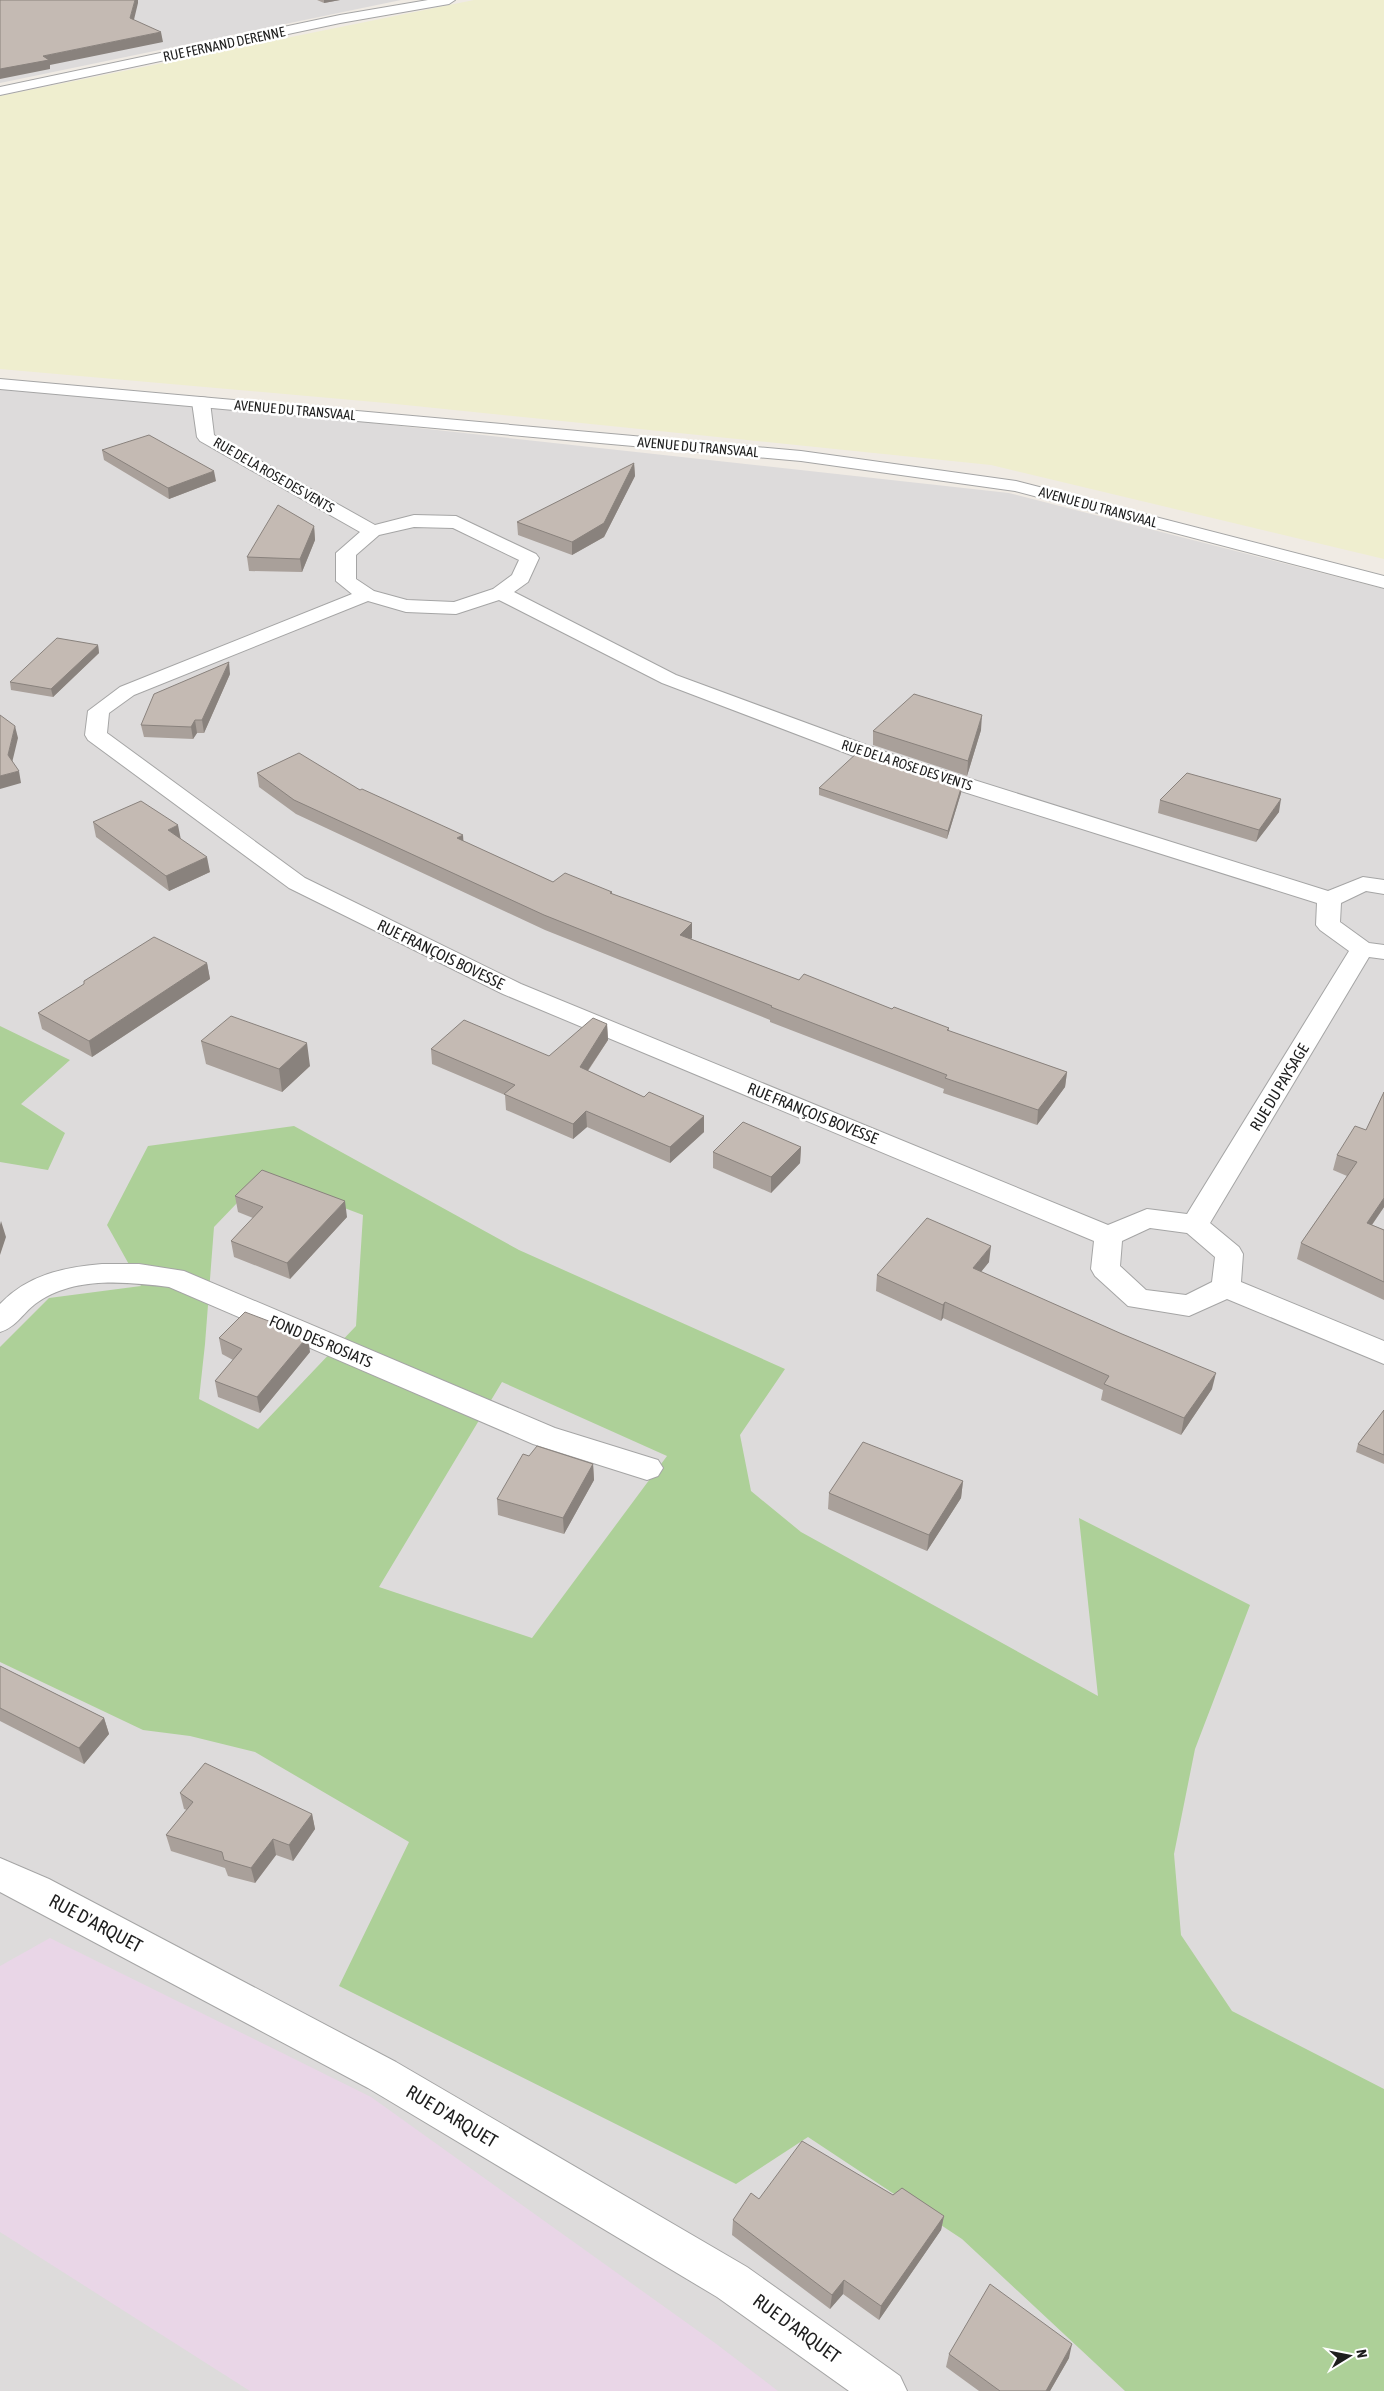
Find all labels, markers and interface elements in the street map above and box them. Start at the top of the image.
street label: RUE FERNAND DERENNE [162,23,286,65]
street label: AVENUE DU TRANSVAAL [234,397,357,423]
street label: RUE DE LA ROSE DES VENTS [211,434,337,516]
street label: AVENUE DU TRANSVAAL [637,434,760,460]
street label: AVENUE DU TRANSVAAL [1037,484,1159,531]
street label: RUE DE LA ROSE DES VENTS [840,736,975,794]
street label: RUE FRANÇOIS BOVESSE [374,915,508,994]
street label: RUE DU PAYSAGE [1246,1040,1312,1134]
street label: RUE FRANÇOIS BOVESSE [745,1079,881,1148]
street label: FOND DES ROSIATS [267,1311,375,1371]
street label: RUE D'ARQUET [46,1889,147,1957]
street label: RUE D'ARQUET [402,2080,502,2152]
street label: RUE D'ARQUET [749,2289,845,2367]
north arrow [1324,2331,1374,2381]
text: N [1353,2348,1370,2359]

